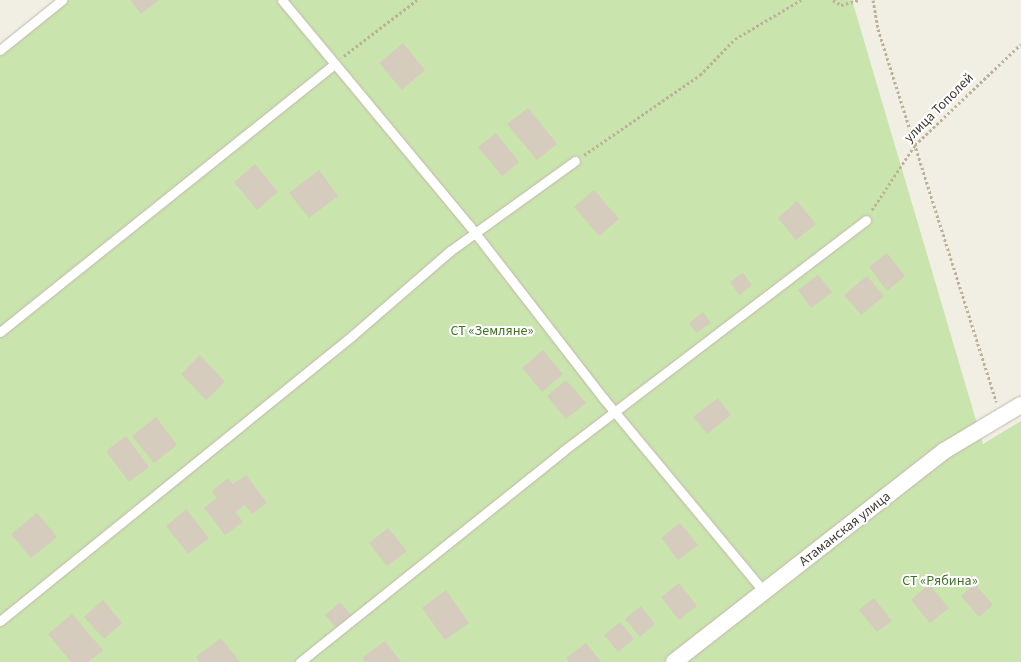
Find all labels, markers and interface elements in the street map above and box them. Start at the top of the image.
street label: улица Тополей [901,70,977,146]
park label: СТ «Земляне» [450,323,534,339]
street label: Атаманская улица [796,488,894,570]
park label: СТ «Рябина» [902,573,978,589]

